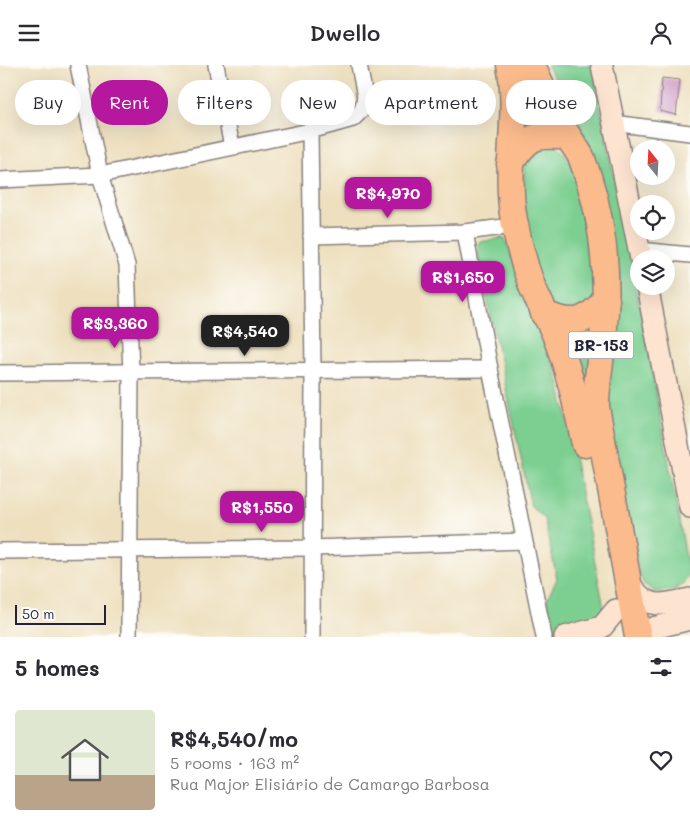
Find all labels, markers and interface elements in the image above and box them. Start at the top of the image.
text: Dwello [310,18,380,47]
icon: menu [15,19,43,47]
icon: person [647,19,675,47]
chip: Buy [15,80,81,125]
chip: Rent [91,80,168,125]
chip: Filters [178,80,271,125]
chip: New [281,80,355,125]
chip: Apartment [365,80,496,125]
chip: House [506,80,596,125]
north arrow [630,140,675,185]
map controls [630,140,675,295]
pin: R$4,970 [342,177,434,219]
text: R$4,970 [356,182,420,203]
button: locate [630,195,675,240]
button: layers [630,250,675,295]
pin: R$1,650 [417,261,509,303]
text: R$1,650 [432,266,494,287]
pin: R$3,360 [69,307,161,349]
text: R$3,360 [82,312,148,333]
pin: R$4,540 [199,315,291,357]
text: R$4,540 [212,320,278,341]
road number: BR-153 [568,331,634,359]
pin: R$1,550 [216,491,308,533]
text: R$1,550 [231,496,293,517]
scale bar [15,602,106,625]
text: 50 m [22,604,54,623]
icon: filters [647,653,675,681]
text: 5 homes [15,654,100,681]
text: R$4,540/mo [170,725,298,752]
icon: home [55,730,115,790]
icon: heart [647,746,675,774]
text: 5 rooms · 163 m² [170,752,299,773]
text: Rua Major Elisiário de Camargo Barbosa [170,773,490,794]

